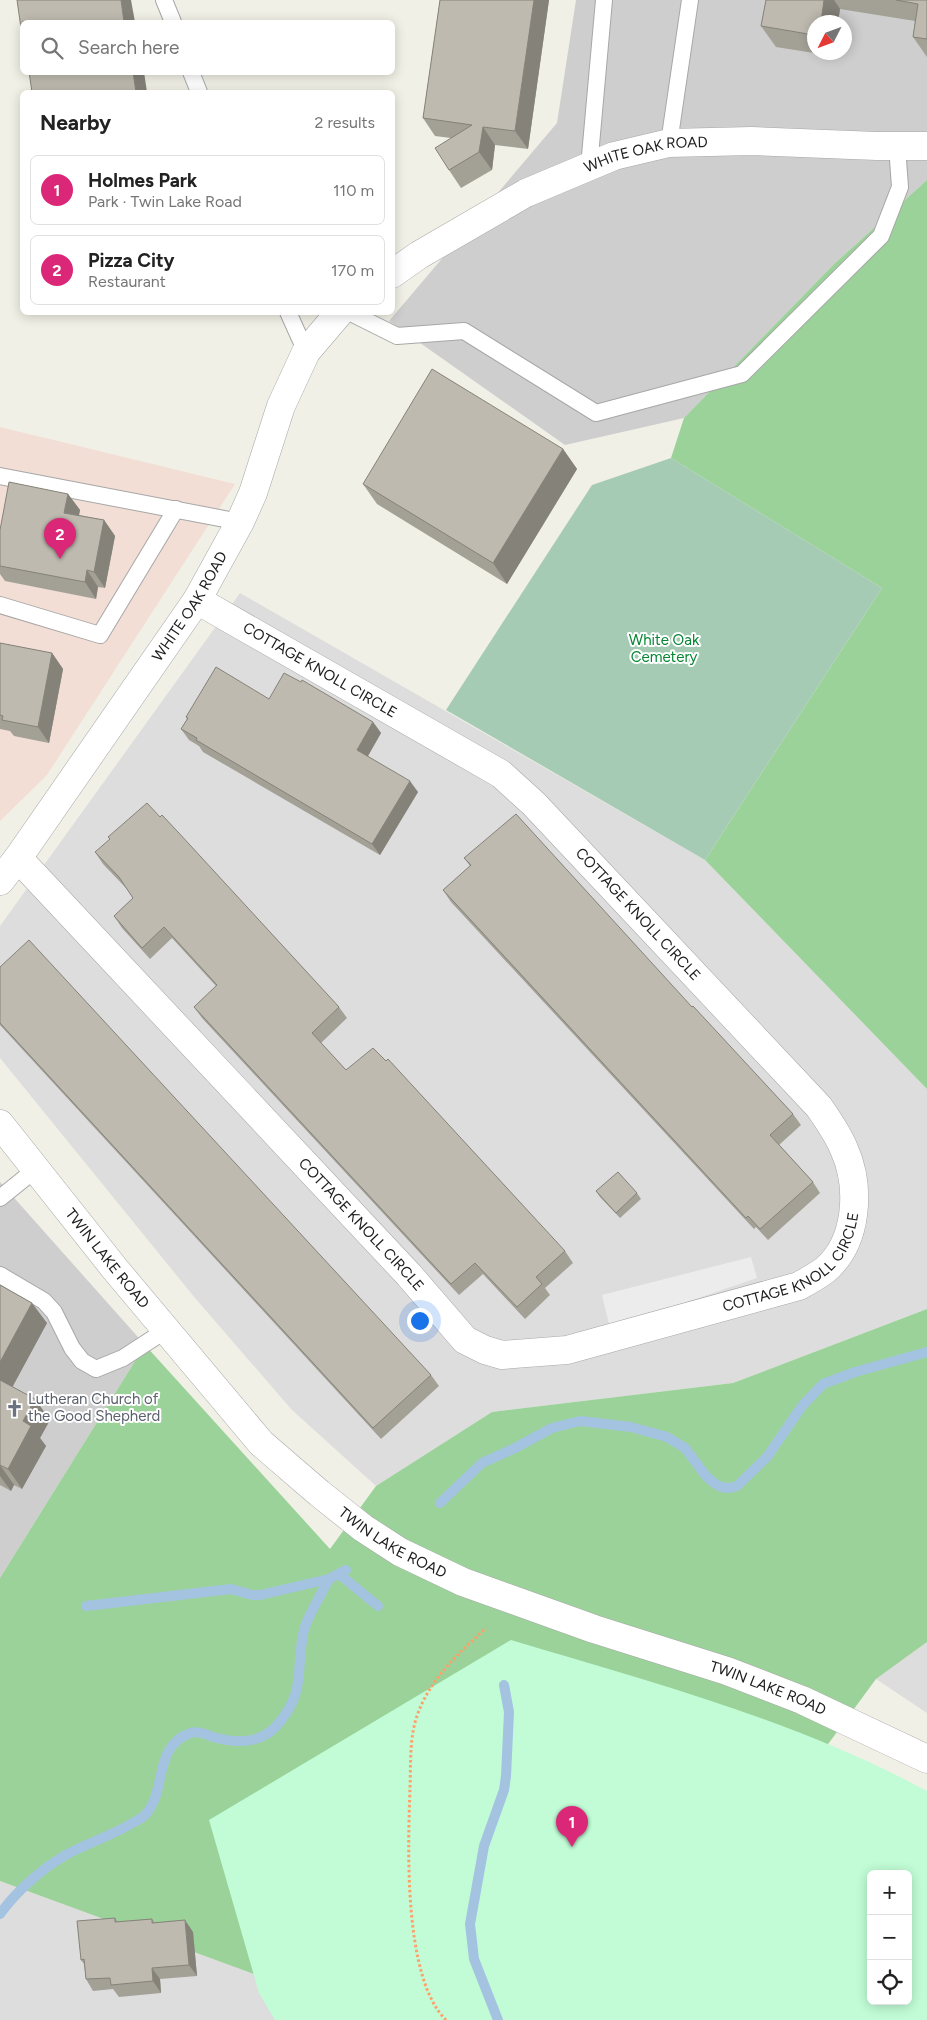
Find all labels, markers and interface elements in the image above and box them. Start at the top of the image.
north arrow [807,15,852,60]
search box [20,20,395,75]
icon: search [38,34,66,62]
text: Search here [78,36,180,59]
text: Nearby [40,110,111,135]
text: 2 results [315,113,375,132]
street label: WHITE OAK ROAD [581,133,708,177]
text: Holmes Park [88,169,197,192]
text: 1 [54,181,60,200]
text: 110 m [333,181,374,200]
text: Park · Twin Lake Road [88,192,242,211]
text: Pizza City [88,249,175,272]
text: 2 [52,261,62,280]
text: 170 m [331,261,374,280]
text: Restaurant [88,272,166,291]
pin: 2 [44,518,76,559]
street label: WHITE OAK ROAD [148,548,231,665]
street label: COTTAGE KNOLL CIRCLE [240,618,400,722]
park label: White Oak Cemetery [629,631,700,666]
street label: COTTAGE KNOLL CIRCLE [572,844,704,984]
street label: COTTAGE KNOLL CIRCLE [295,1154,428,1295]
street label: TWIN LAKE ROAD [62,1205,153,1312]
street label: COTTAGE KNOLL CIRCLE [720,1211,862,1316]
your location [407,1308,433,1334]
place label: Lutheran Church of the Good Shepherd [28,1390,160,1425]
church icon: Lutheran Church of the Good Shepherd [4,1398,24,1418]
street label: TWIN LAKE ROAD [335,1503,450,1582]
street label: TWIN LAKE ROAD [708,1657,829,1719]
pin: 1 [556,1806,588,1847]
map controls [867,1870,912,2005]
button: + [867,1870,912,1915]
button: − [867,1915,912,1960]
button: locate [867,1960,912,2005]

